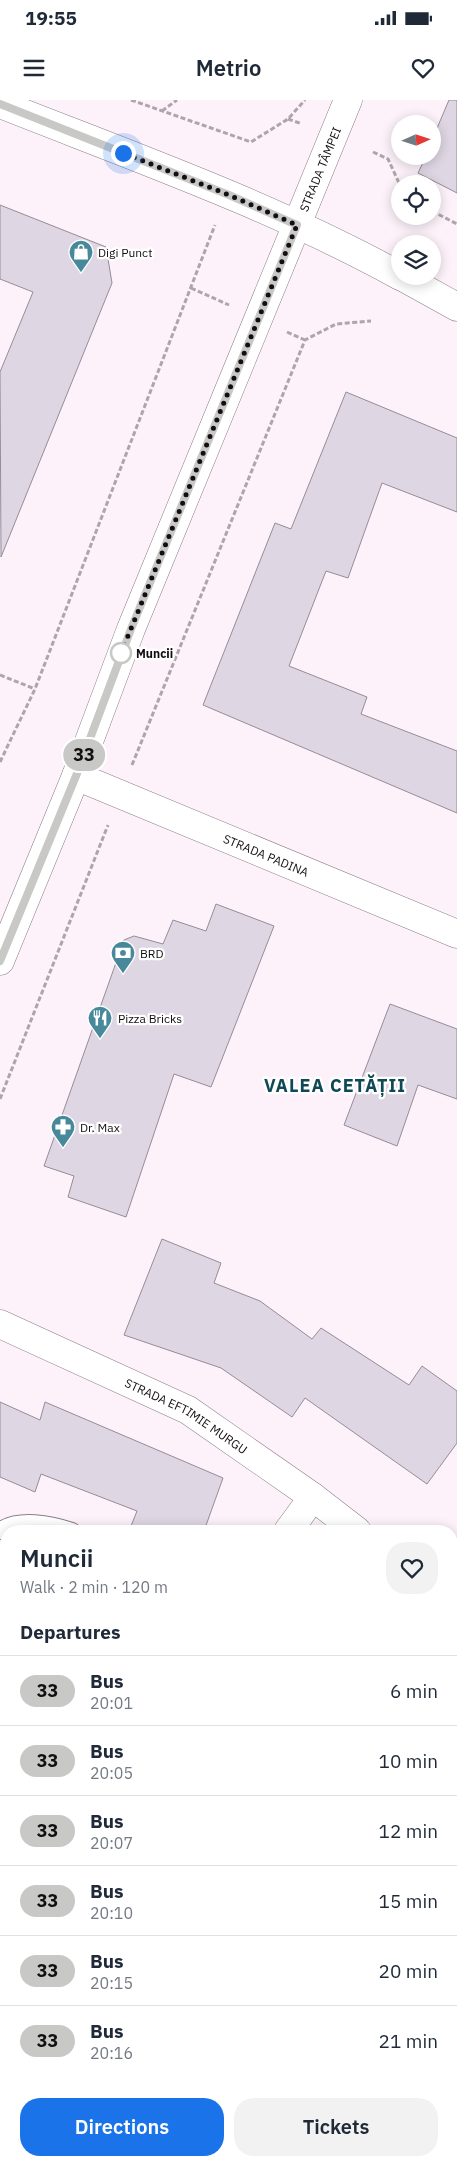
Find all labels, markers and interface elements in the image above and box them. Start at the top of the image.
text: 19:55 [25,6,77,30]
text: Metrio [196,53,261,82]
icon: menu [20,54,48,82]
icon: heart [409,54,437,82]
north arrow [391,115,441,165]
map controls [391,115,441,285]
street label: STRADA TÂMPEI [296,124,344,214]
your location [111,141,136,166]
button: locate [391,175,441,225]
button: layers [391,235,441,285]
shop icon: Digi Punct [68,239,94,273]
place label: Digi Punct [98,245,152,260]
marker: Muncii [110,642,132,664]
place label: Muncii [136,646,173,661]
line badge: 33 [62,739,106,771]
text: 33 [73,743,95,766]
street label: STRADA PADINA [221,831,311,879]
bank icon: BRD [110,940,136,974]
place label: BRD [140,946,164,961]
restaurant icon: Pizza Bricks [87,1005,113,1039]
place label: Pizza Bricks [118,1011,182,1026]
district label: VALEA CETĂȚII [264,1074,406,1097]
pharmacy icon: Dr. Max [50,1114,76,1148]
place label: Dr. Max [80,1120,120,1135]
street label: STRADA EFTIMIE MURGU [123,1375,250,1457]
text: Muncii [20,1542,93,1574]
button: heart [386,1542,438,1594]
text: Walk · 2 min · 120 m [20,1577,168,1597]
text: Departures [20,1620,120,1644]
text: Bus [90,1669,124,1693]
text: 33 [37,1679,58,1702]
text: 6 min [390,1679,438,1703]
text: 20:01 [90,1693,133,1713]
text: Bus [90,1739,124,1763]
text: 33 [37,1749,58,1772]
text: 10 min [379,1749,438,1773]
text: 20:05 [90,1763,133,1783]
text: Bus [90,1809,124,1833]
text: 33 [37,1819,58,1842]
text: 12 min [379,1819,438,1843]
text: 20:07 [90,1833,133,1853]
text: Bus [90,1879,124,1903]
text: 33 [37,1889,58,1912]
text: 15 min [379,1889,438,1913]
text: 20:10 [90,1903,133,1923]
text: Bus [90,1949,124,1973]
text: 33 [37,1959,58,1982]
text: 20 min [379,1959,438,1983]
text: 20:15 [90,1973,133,1993]
text: Bus [90,2019,124,2043]
text: 33 [37,2029,58,2052]
text: 21 min [379,2029,438,2053]
text: 20:16 [90,2043,133,2063]
button: Directions [20,2098,224,2156]
button: Tickets [234,2098,438,2156]

